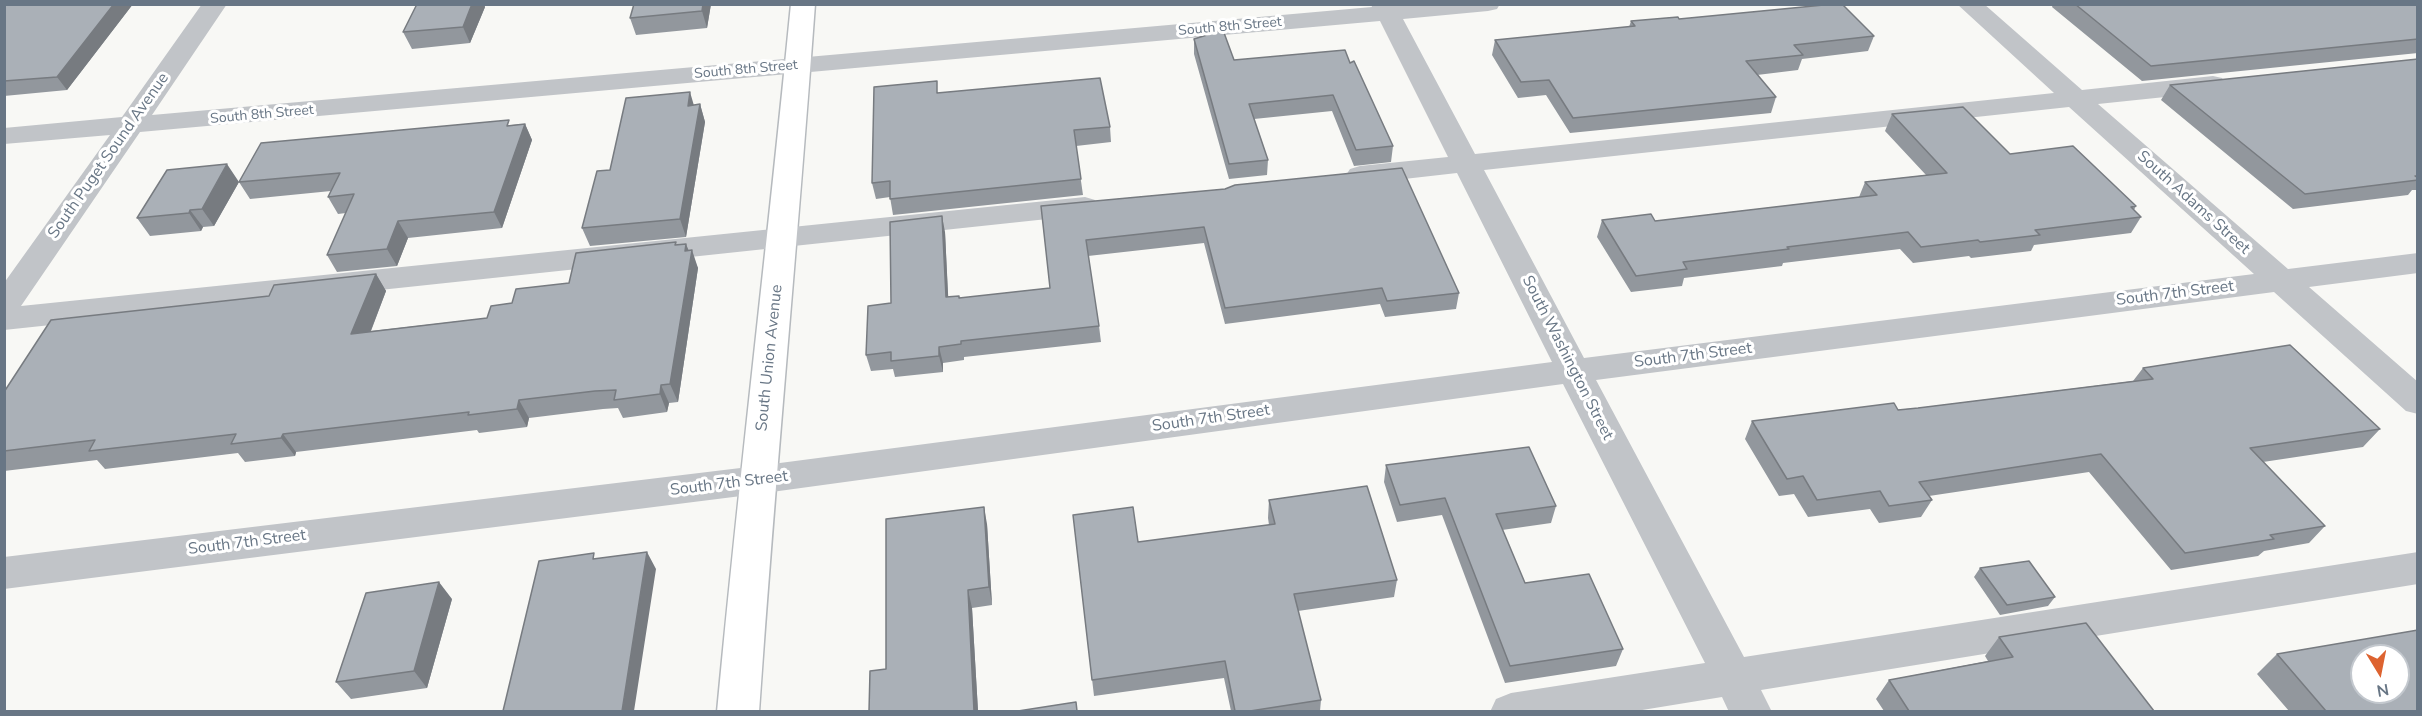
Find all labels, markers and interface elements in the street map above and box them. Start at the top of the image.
street label: South 8th Street [1178,14,1282,40]
street label: South 8th Street [694,57,798,83]
street label: South Puget Sound Avenue [44,69,174,243]
street label: South 8th Street [210,102,314,128]
street label: South Adams Street [2133,147,2253,259]
street label: South Washington Street [1517,273,1617,443]
street label: South 7th Street [2115,277,2235,311]
street label: South Union Avenue [753,284,787,432]
street label: South 7th Street [1633,339,1753,373]
street label: South 7th Street [1151,401,1271,437]
street label: South 7th Street [669,467,789,501]
street label: South 7th Street [187,526,307,560]
north arrow [2350,644,2410,704]
text: N [2375,678,2391,702]

